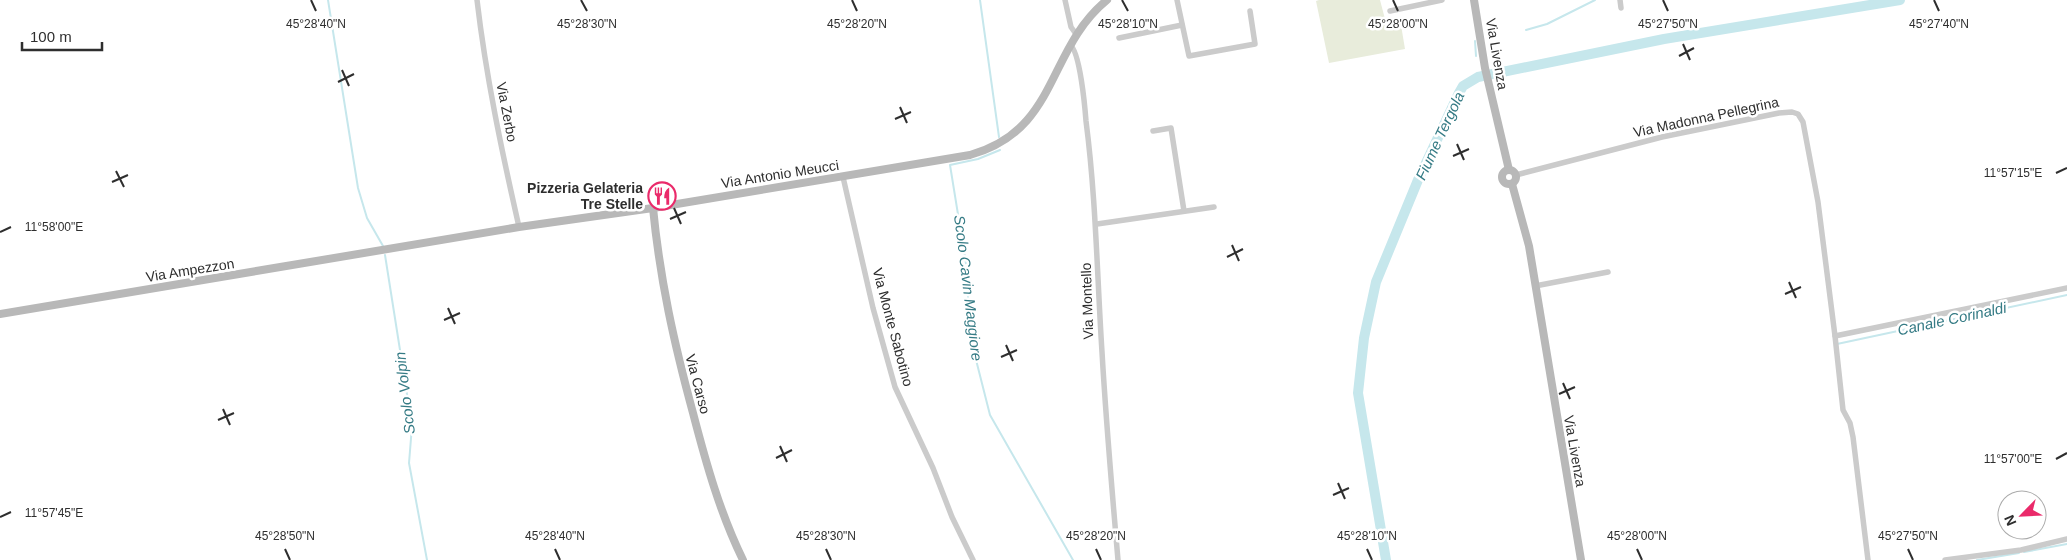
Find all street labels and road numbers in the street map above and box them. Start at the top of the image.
street label: Via Livenza [1483,17,1511,91]
street label: Via Zerbo [493,81,521,143]
street label: Via Madonna Pellegrina [1632,94,1780,140]
street label: Via Antonio Meucci [720,157,840,191]
street label: Via Ampezzon [145,255,235,285]
street label: Via Montello [1078,262,1096,340]
street label: Via Monte Sabotino [869,266,917,388]
street label: Via Carso [682,352,714,416]
street label: Via Livenza [1561,414,1589,488]

